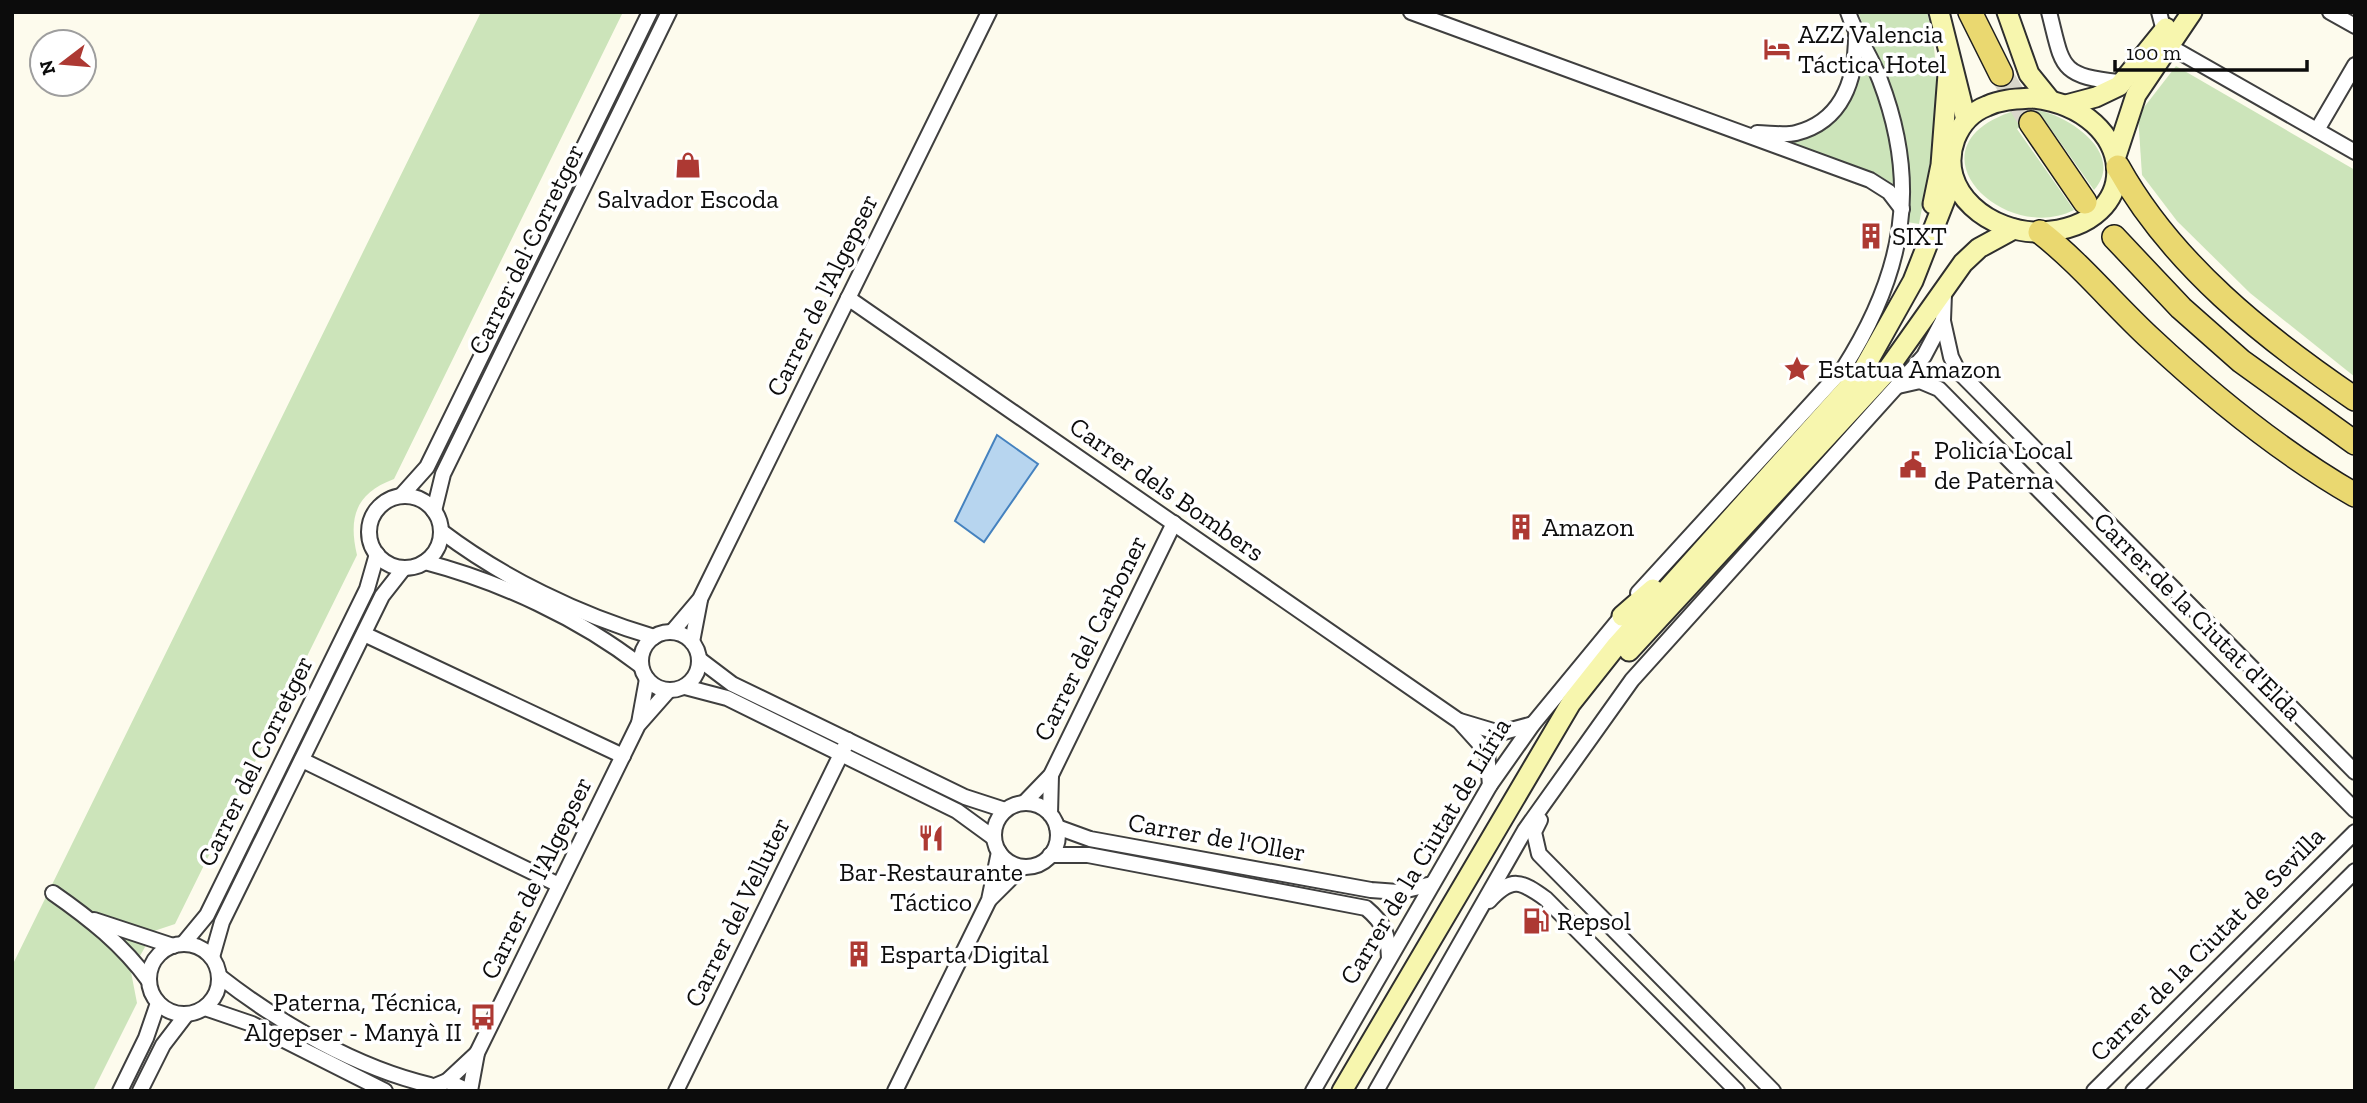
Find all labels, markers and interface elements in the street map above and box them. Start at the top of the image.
place label: AZZ Valencia Táctica Hotel [1798,18,1947,80]
north arrow [28,28,98,98]
scale bar [2115,28,2308,72]
hotel icon: AZZ Valencia Táctica Hotel [1762,34,1792,64]
text: 100 m [2126,40,2181,65]
text: N [34,57,60,78]
street label: Carrer del Corretger [461,138,591,360]
shop icon: Salvador Escoda [673,150,703,180]
place label: Salvador Escoda [597,183,779,215]
street label: Carrer de l'Algepser [759,189,885,401]
place label: SIXT [1892,220,1947,252]
building icon: SIXT [1856,221,1886,251]
place label: Estatua Amazon [1818,353,2001,385]
place icon: Estatua Amazon [1782,354,1812,384]
street label: Carrer dels Bombers [1063,410,1271,568]
place label: Policía Local de Paterna [1934,434,2073,496]
public building icon: Policía Local de Paterna [1898,450,1928,480]
street label: Carrer de la Ciutat d'Elda [2087,505,2309,727]
place label: Amazon [1542,511,1634,543]
building icon: Amazon [1506,512,1536,542]
street label: Carrer del Carboner [1026,530,1154,746]
street label: Carrer del Corretger [190,650,320,872]
street label: Carrer de la Ciutat de Llíria [1333,711,1518,990]
street label: Carrer de l'Algepser [473,772,599,984]
street label: Carrer de l'Oller [1126,806,1308,868]
street label: Carrer del Velluter [677,812,797,1012]
street label: Carrer de la Ciutat de Sevilla [2083,820,2331,1068]
restaurant icon: Bar-Restaurante Táctico [916,823,946,853]
place label: Bar-Restaurante Táctico [839,856,1023,918]
place label: Repsol [1557,905,1631,937]
fuel station icon: Repsol [1521,906,1551,936]
place label: Esparta Digital [880,938,1049,970]
building icon: Esparta Digital [844,939,874,969]
place label: Paterna, Técnica, Algepser - Manyà II [244,986,462,1048]
bus stop icon: Paterna, Técnica, Algepser - Manyà II [468,1002,498,1032]

